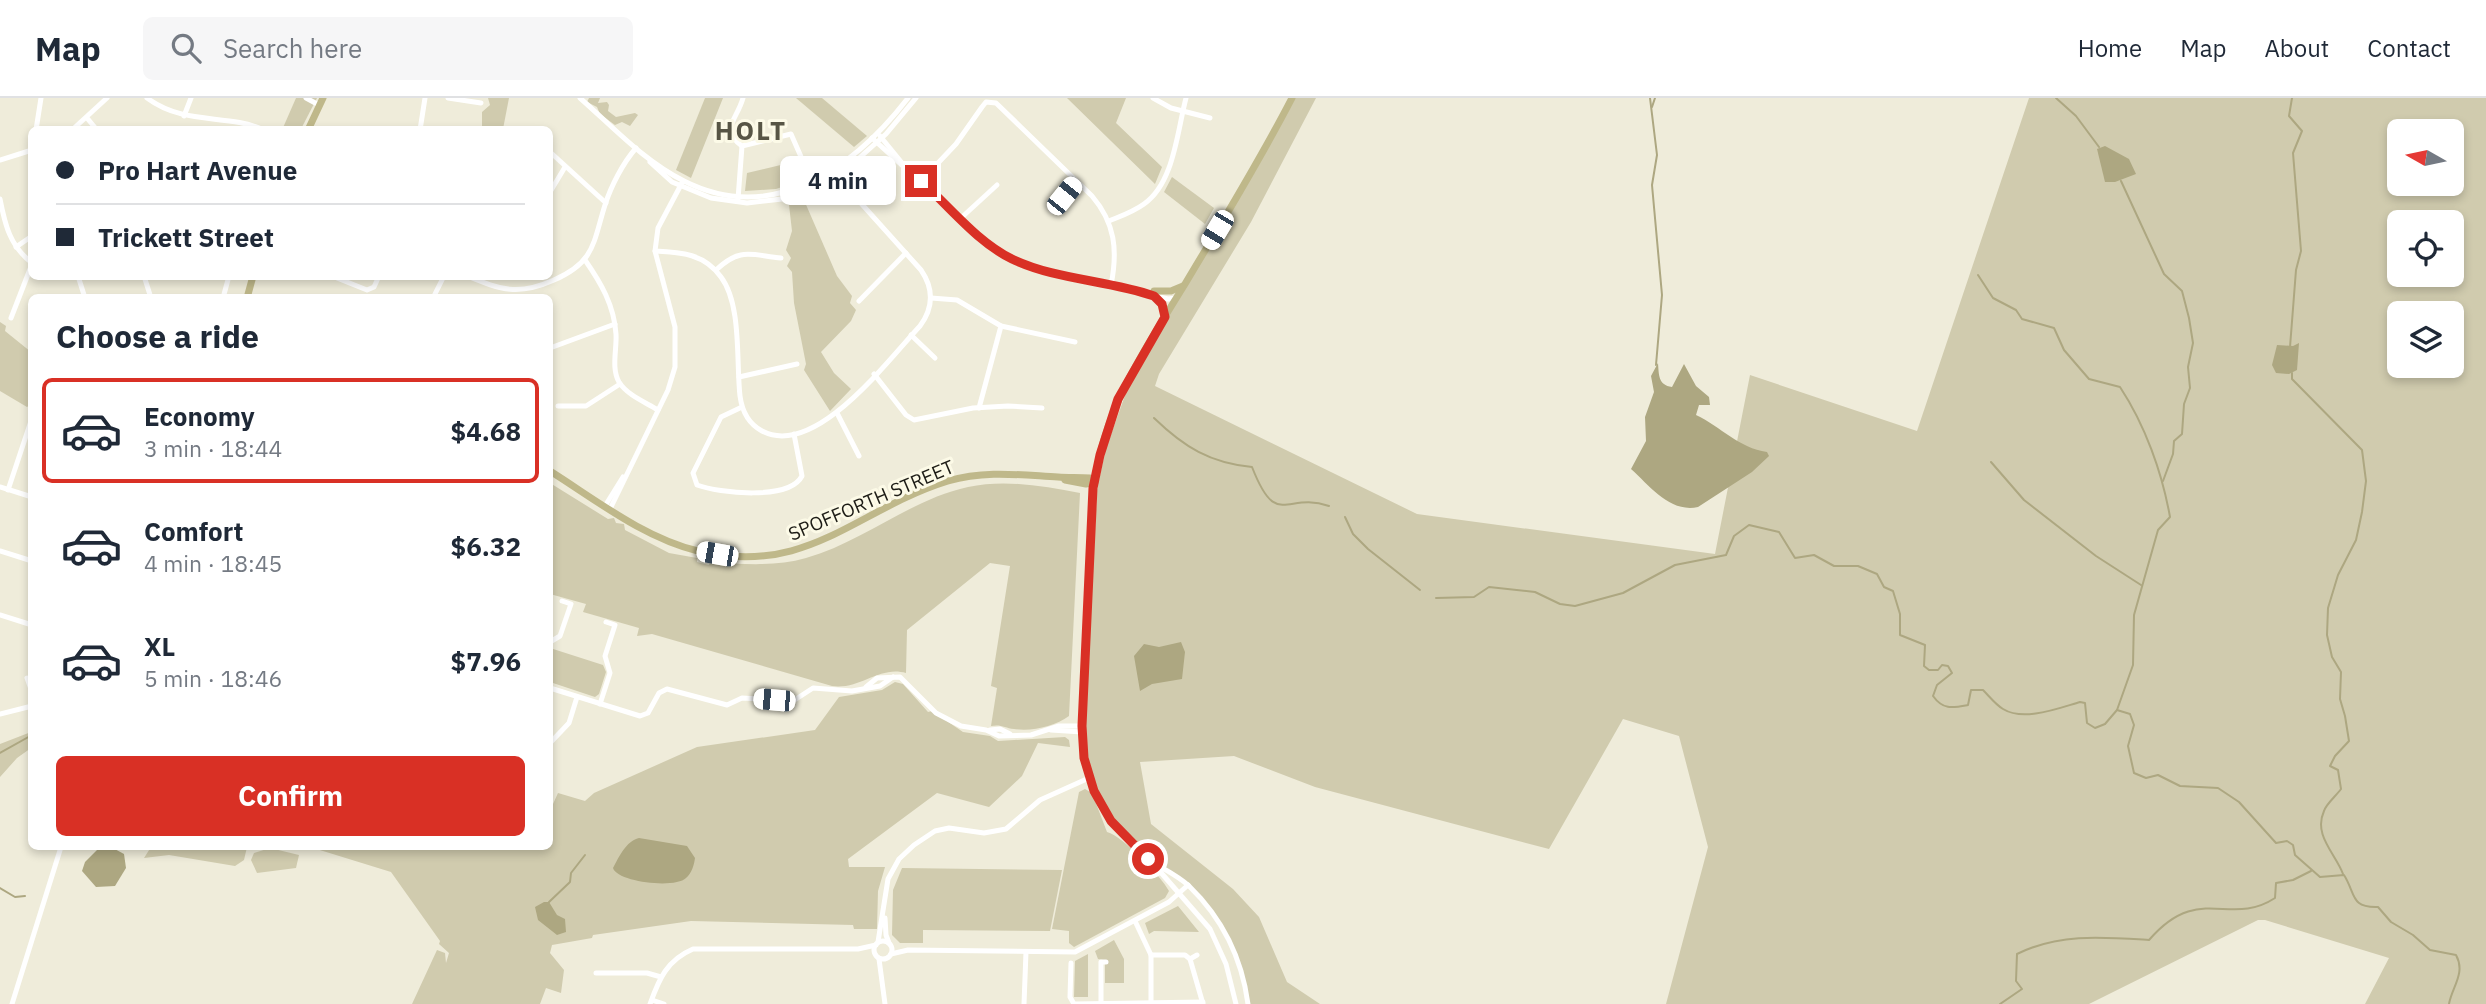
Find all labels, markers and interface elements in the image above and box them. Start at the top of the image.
search box [143,17,633,80]
text: Map [35,27,101,70]
icon: search [167,29,205,67]
text: Search here [223,31,362,65]
text: Home [2078,32,2142,64]
text: Map [2180,32,2226,64]
text: About [2264,32,2329,64]
text: Contact [2367,32,2451,64]
district label: HOLT [715,113,787,147]
north arrow [2387,119,2464,196]
map controls [2387,119,2464,378]
text: Pro Hart Avenue [98,153,297,187]
callout: 4 min [781,156,897,206]
text: 4 min [808,165,868,195]
route end [905,165,937,197]
car [1043,173,1086,219]
car [1198,207,1237,253]
button: locate [2387,210,2464,287]
text: Trickett Street [98,220,274,254]
button: layers [2387,301,2464,378]
text: Choose a ride [56,315,259,357]
icon: car [60,399,123,462]
text: Economy [144,399,255,433]
text: $4.68 [451,414,521,448]
text: 3 min · 18:44 [144,433,282,463]
street label: SPOFFORTH STREET [785,454,958,546]
icon: car [60,514,123,577]
text: Comfort [144,514,243,548]
text: $6.32 [451,529,521,563]
car [695,540,740,568]
text: 4 min · 18:45 [144,548,282,578]
icon: car [60,629,123,692]
text: XL [144,629,175,663]
text: $7.96 [451,644,521,678]
text: 5 min · 18:46 [144,663,282,693]
car [753,688,796,712]
button: Confirm [56,756,525,836]
route start [1132,843,1164,875]

